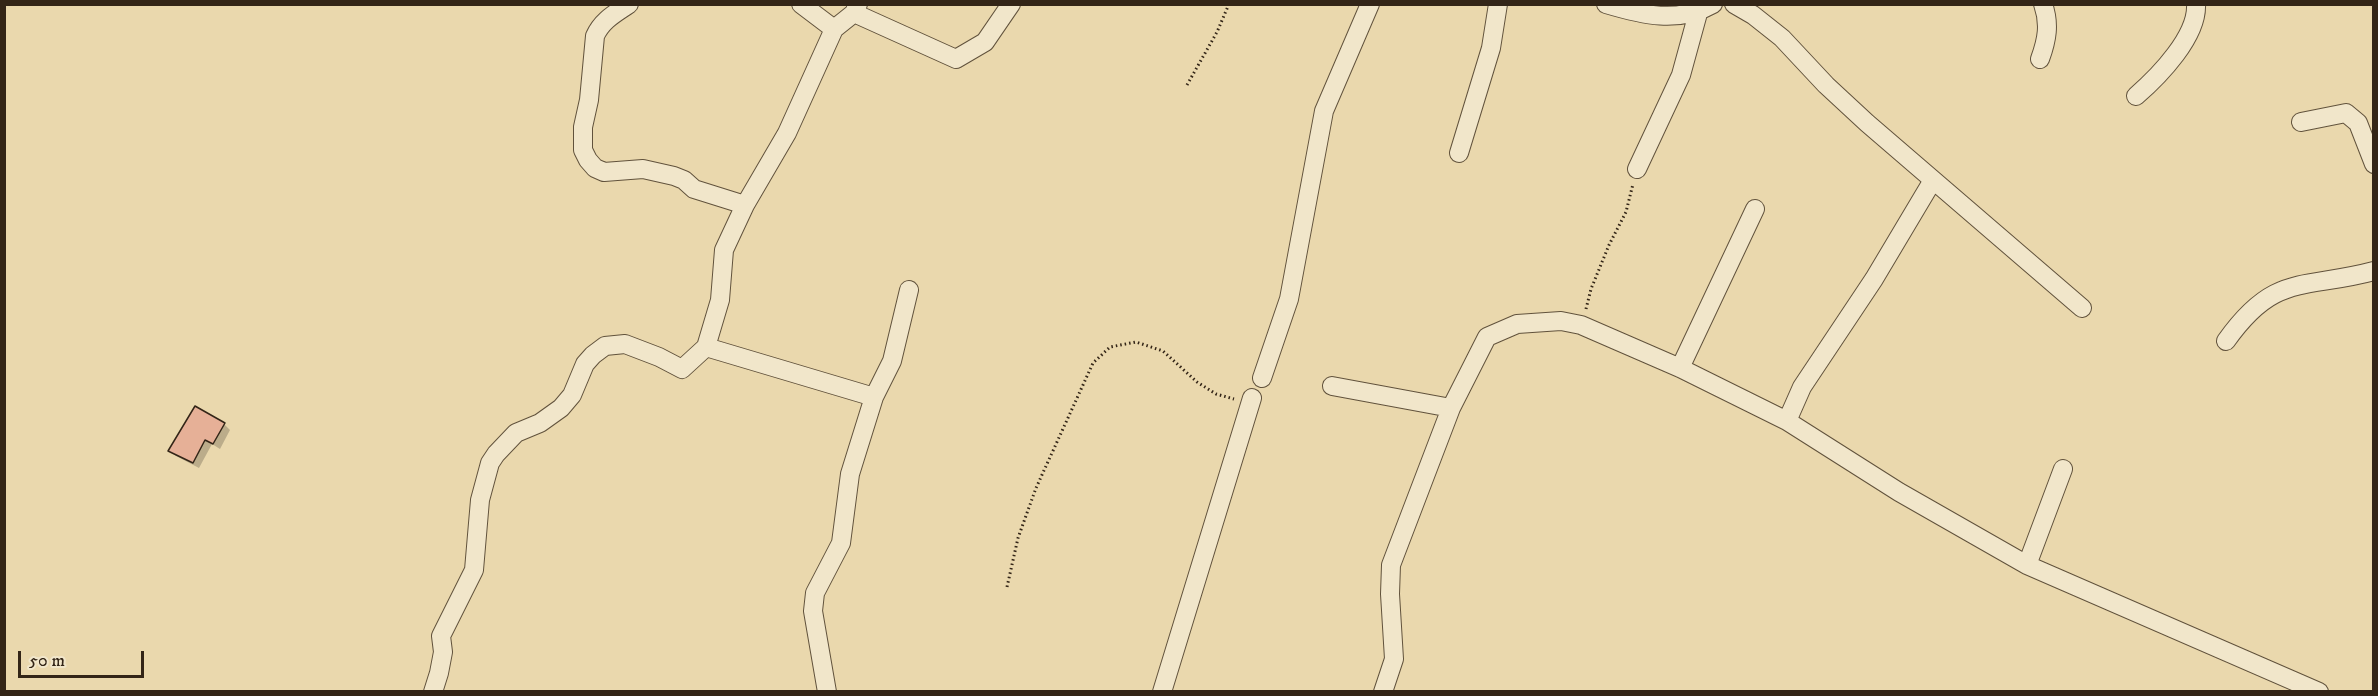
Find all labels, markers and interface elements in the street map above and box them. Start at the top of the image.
scale bar [21,639,147,677]
text: 50 m [29,650,65,672]

